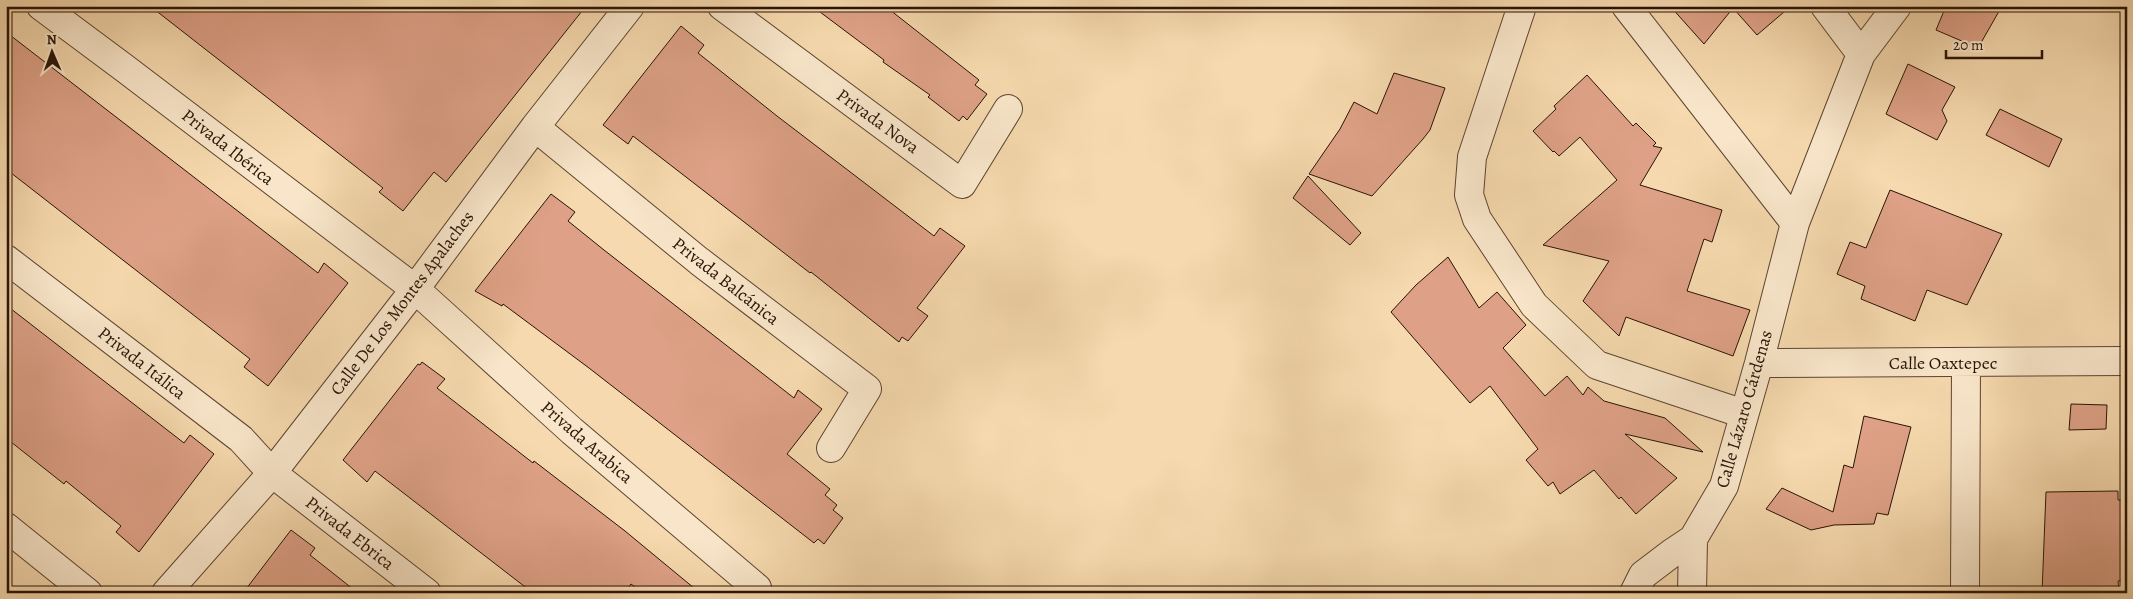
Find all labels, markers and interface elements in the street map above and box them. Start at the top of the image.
north arrow [28,28,78,78]
scale bar [1946,28,2042,60]
text: N [46,30,57,49]
text: 20 m [1953,35,1984,55]
street label: Privada Nova [832,83,925,160]
street label: Privada Ibérica [177,103,280,191]
street label: Calle De Los Montes Apalaches [325,206,479,400]
street label: Privada Balcánica [668,232,785,331]
street label: Privada Itálica [93,321,191,405]
street label: Calle Lázaro Cárdenas [1710,327,1778,491]
street label: Calle Oaxtepec [1889,351,1997,375]
street label: Privada Arabica [536,395,639,489]
street label: Privada Ebrica [300,491,400,576]

